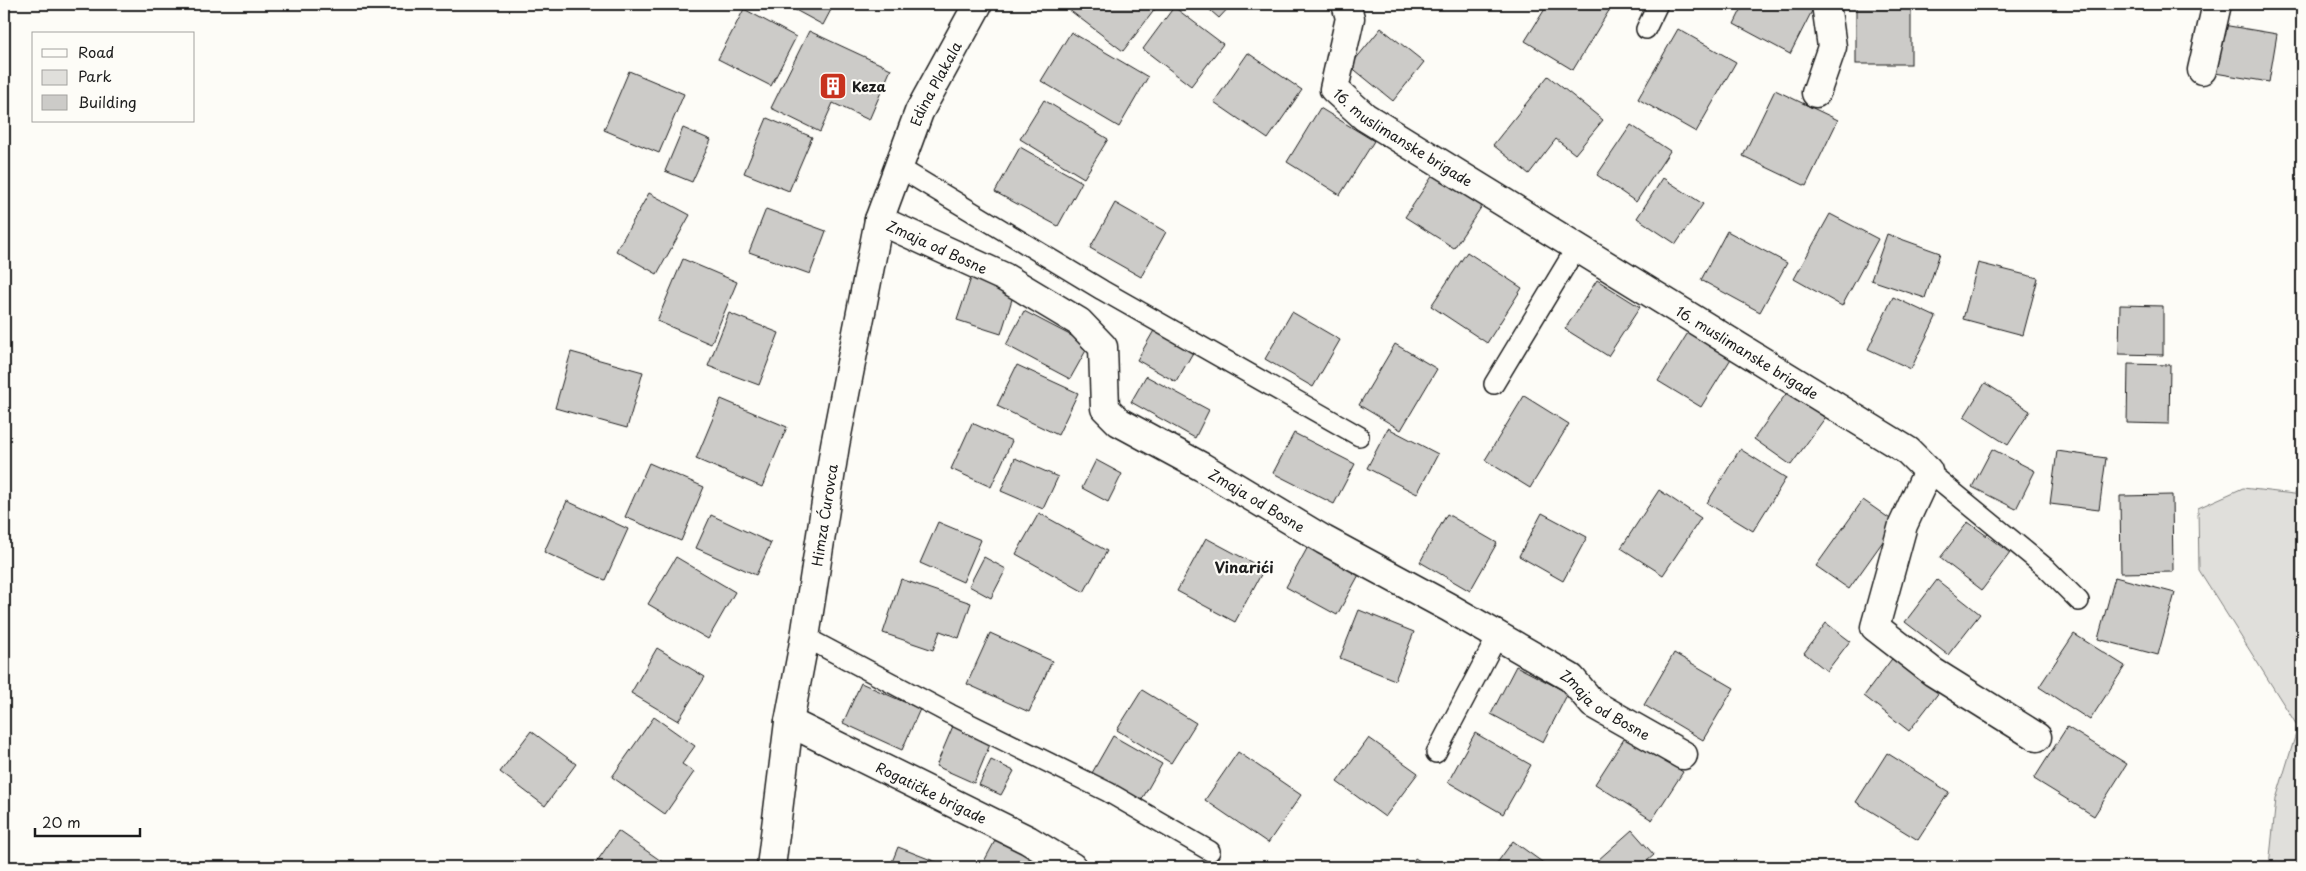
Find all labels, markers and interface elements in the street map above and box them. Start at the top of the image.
legend [32,32,195,122]
street label: Edina Plakala [904,37,966,129]
text: Road [78,40,114,63]
text: Park [78,64,112,87]
building icon: Keza [818,71,848,101]
place label: Keza [852,76,886,97]
street label: 16. muslimanske brigade [1329,83,1477,191]
text: Building [78,90,137,113]
street label: Zmaja od Bosne [883,214,991,279]
street label: 16. muslimanske brigade [1672,300,1823,404]
street label: Himza Ćurovca [806,462,842,568]
street label: Zmaja od Bosne [1205,463,1310,537]
district label: Vinarići [1214,555,1274,578]
street label: Zmaja od Bosne [1557,664,1655,745]
street label: Rogatičke brigade [873,756,991,829]
scale bar [35,806,140,838]
text: 20 m [42,810,81,833]

